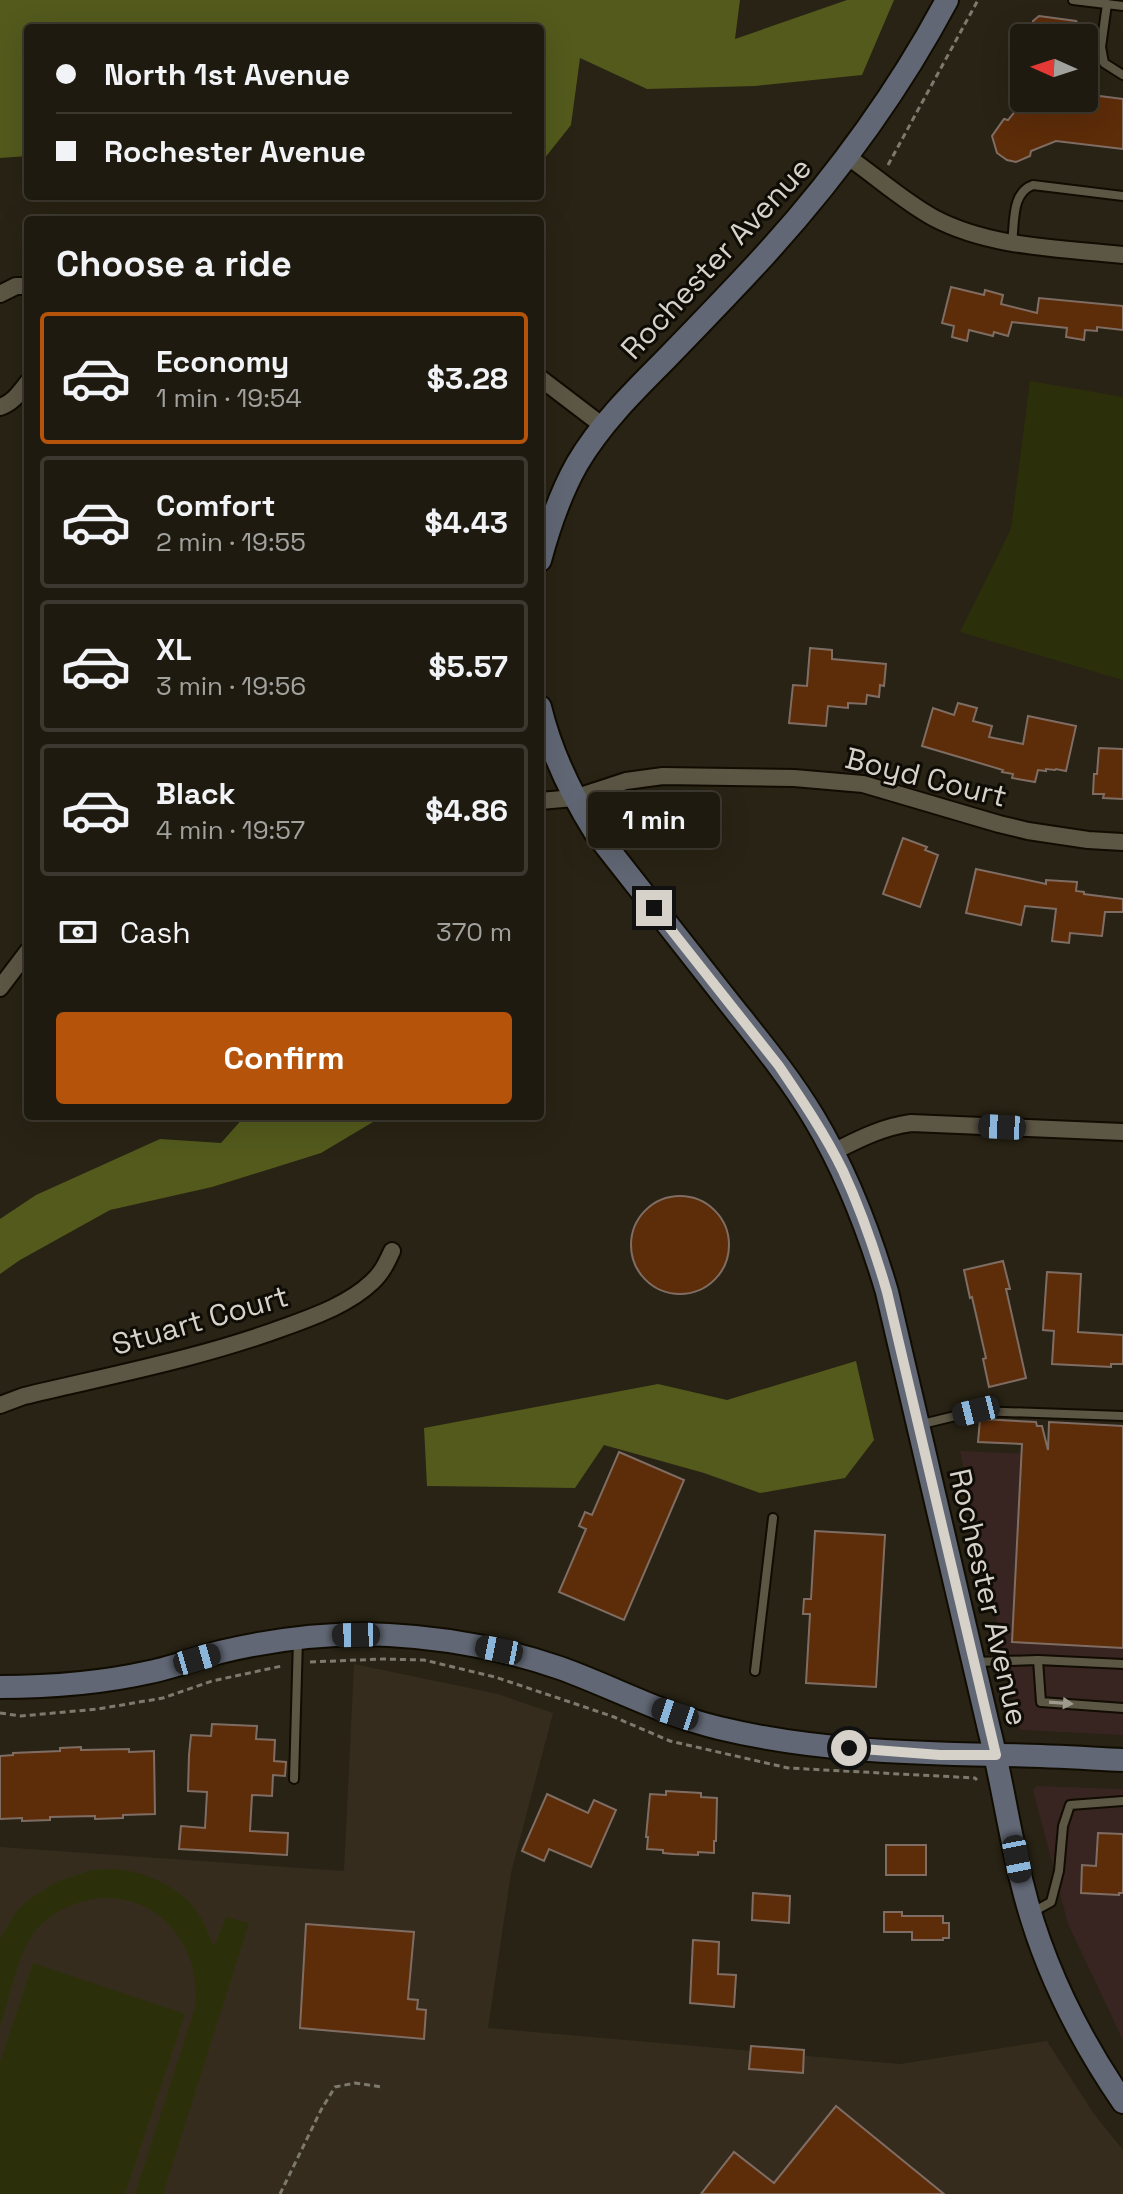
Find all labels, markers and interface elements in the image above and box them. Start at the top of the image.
north arrow [1010,24,1098,112]
map controls [1010,24,1098,112]
text: North 1st Avenue [104,55,350,94]
text: Rochester Avenue [104,132,366,171]
street label: Rochester Avenue [612,149,820,367]
text: Choose a ride [56,241,292,287]
icon: car [60,342,132,414]
text: Economy [156,342,289,381]
text: $3.28 [427,359,508,398]
text: 1 min · 19:54 [156,381,302,415]
icon: car [60,486,132,558]
text: Comfort [156,486,275,525]
text: $4.43 [424,503,508,542]
text: 2 min · 19:55 [156,525,306,559]
icon: car [60,630,132,702]
text: XL [156,630,192,669]
text: $5.57 [429,647,508,686]
text: 3 min · 19:56 [156,669,306,703]
street label: Boyd Court [841,738,1011,816]
icon: car [60,774,132,846]
text: Black [156,774,235,813]
text: $4.86 [425,791,508,830]
callout: 1 min [588,792,720,848]
text: 1 min [622,803,686,837]
text: 4 min · 19:57 [156,813,305,847]
route end [636,890,672,926]
icon: cash [56,910,100,954]
text: Cash [120,913,191,952]
text: 370 m [436,915,512,949]
button: Confirm [56,1012,512,1104]
car [977,1114,1027,1140]
street label: Stuart Court [107,1276,293,1364]
car [950,1394,1002,1428]
street label: Rochester Avenue [940,1465,1038,1729]
car [332,1623,380,1647]
car [473,1634,525,1666]
car [171,1641,223,1677]
car [648,1695,702,1733]
one-way arrow [1049,1697,1074,1710]
route start [831,1730,867,1766]
car [1001,1833,1033,1885]

